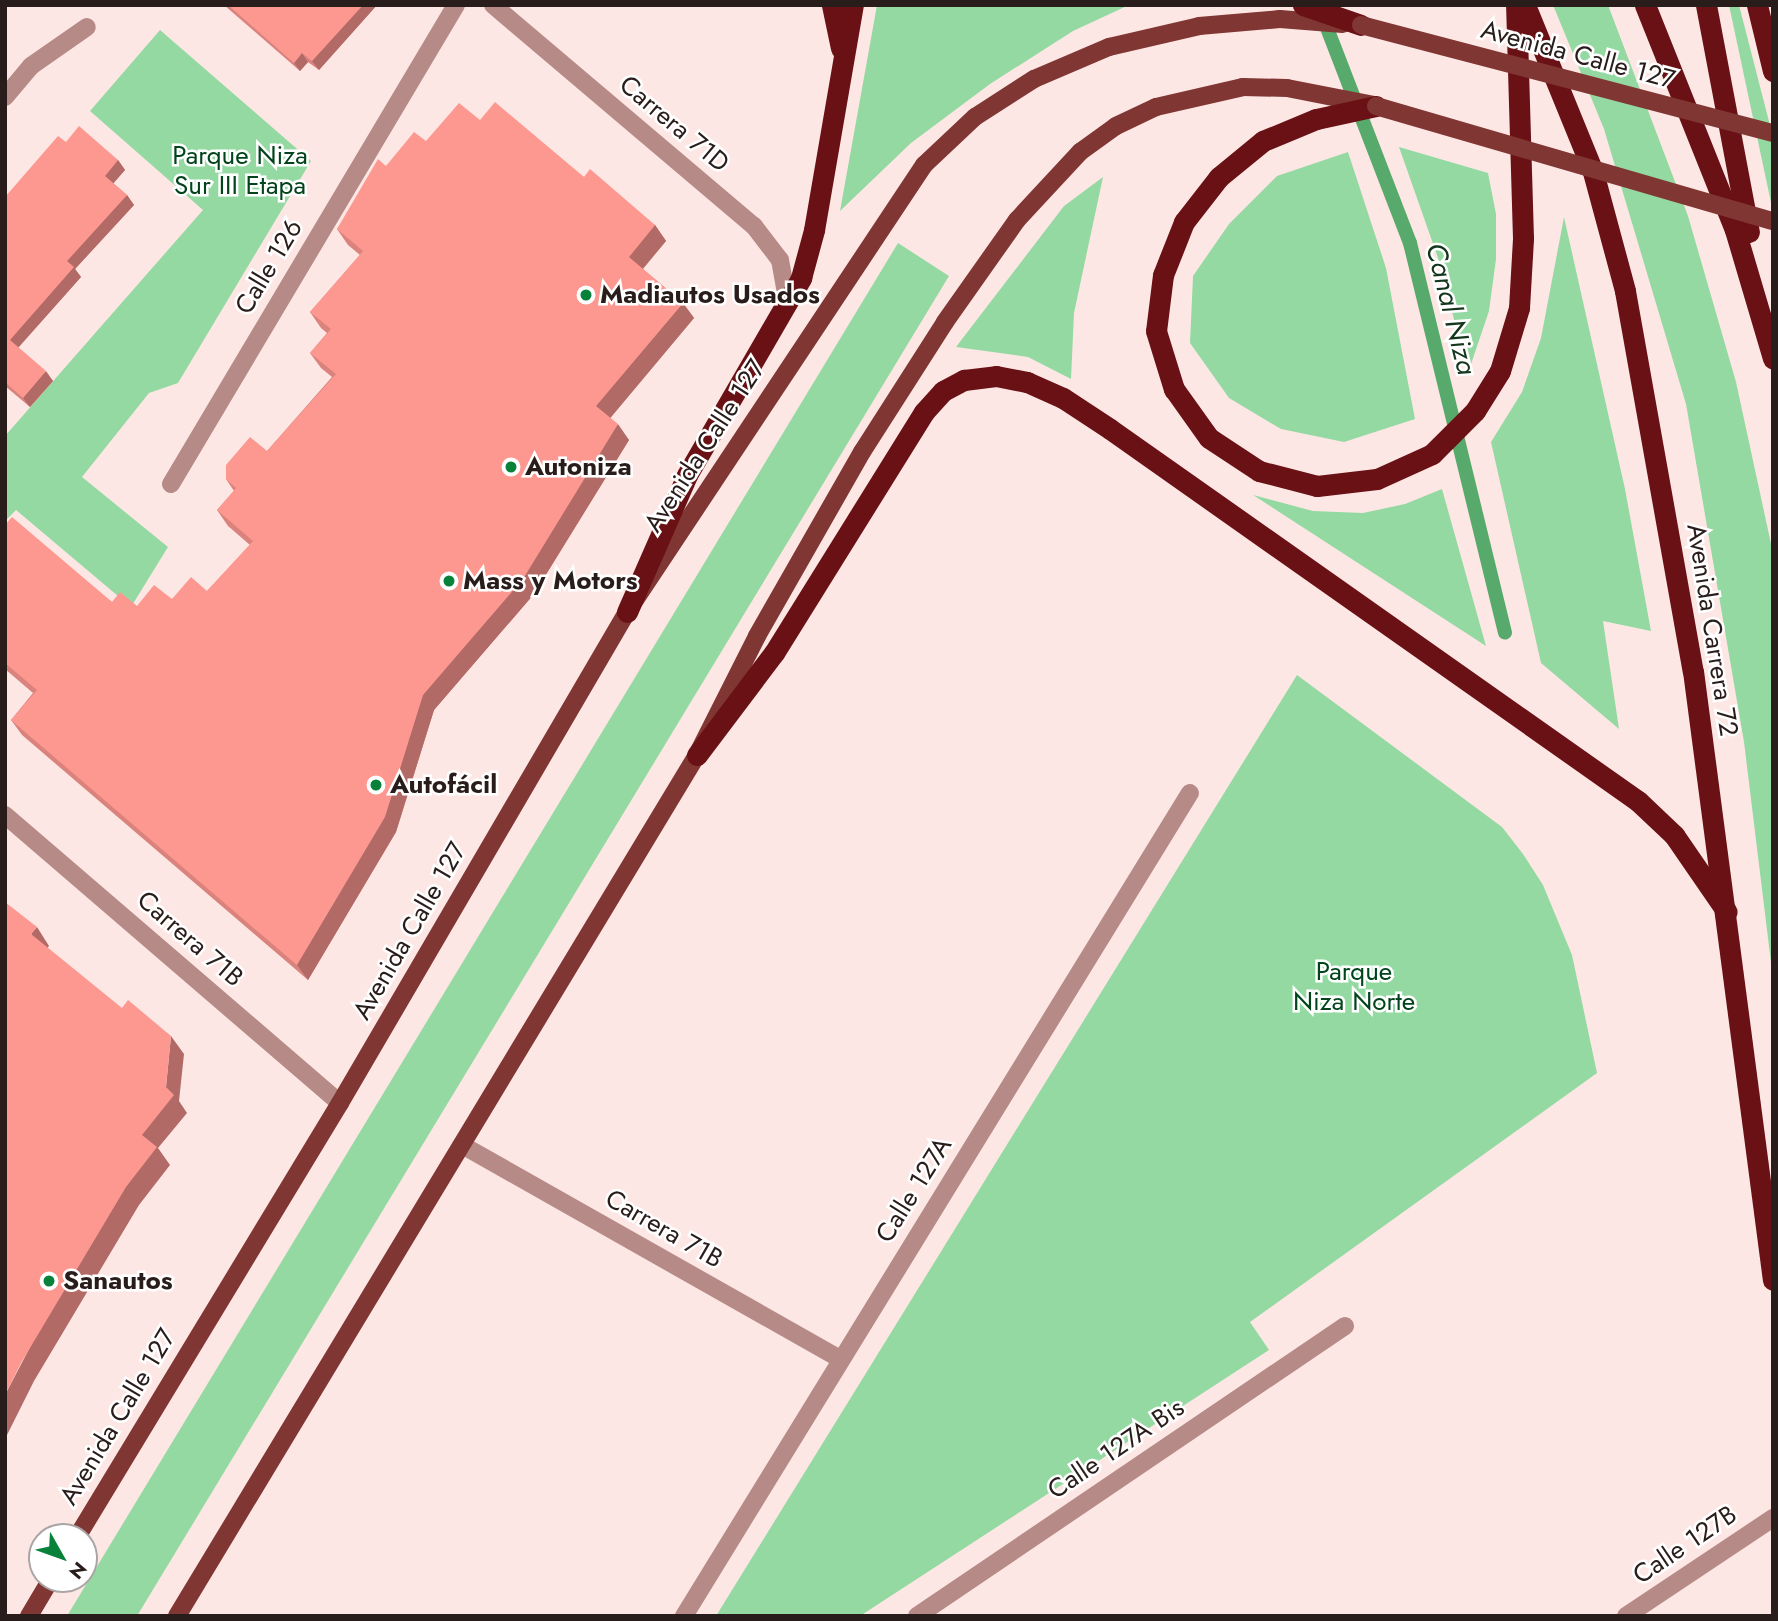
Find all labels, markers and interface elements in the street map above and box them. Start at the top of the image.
street label: Avenida Calle 127 [1478,14,1678,96]
street label: Carrera 71D [613,69,735,179]
park label: Parque Niza Sur III Etapa [172,140,308,202]
street label: Calle 126 [229,214,309,320]
water label: Canal Niza [1418,240,1484,378]
place label: Madiautos Usados [600,279,820,311]
marker: Madiautos Usados [578,287,594,303]
street label: Avenida Calle 127 [638,354,772,538]
place label: Autoniza [525,451,632,483]
marker: Autoniza [503,459,519,475]
street label: Avenida Carrera 72 [1680,522,1744,738]
place label: Mass y Motors [463,565,638,597]
marker: Mass y Motors [441,573,457,589]
place label: Autofácil [390,769,497,801]
marker: Autofácil [368,777,384,793]
street label: Avenida Calle 127 [347,837,473,1025]
street label: Carrera 71B [131,885,249,993]
park label: Parque Niza Norte [1293,956,1415,1018]
street label: Calle 127A [869,1132,959,1248]
street label: Carrera 71B [600,1183,728,1275]
place label: Sanautos [63,1265,173,1297]
marker: Sanautos [41,1273,57,1289]
street label: Avenida Calle 127 [53,1323,183,1511]
street label: Calle 127A Bis [1042,1392,1190,1506]
street label: Calle 127B [1627,1499,1743,1591]
north arrow [28,1523,98,1593]
text: N [63,1556,93,1585]

